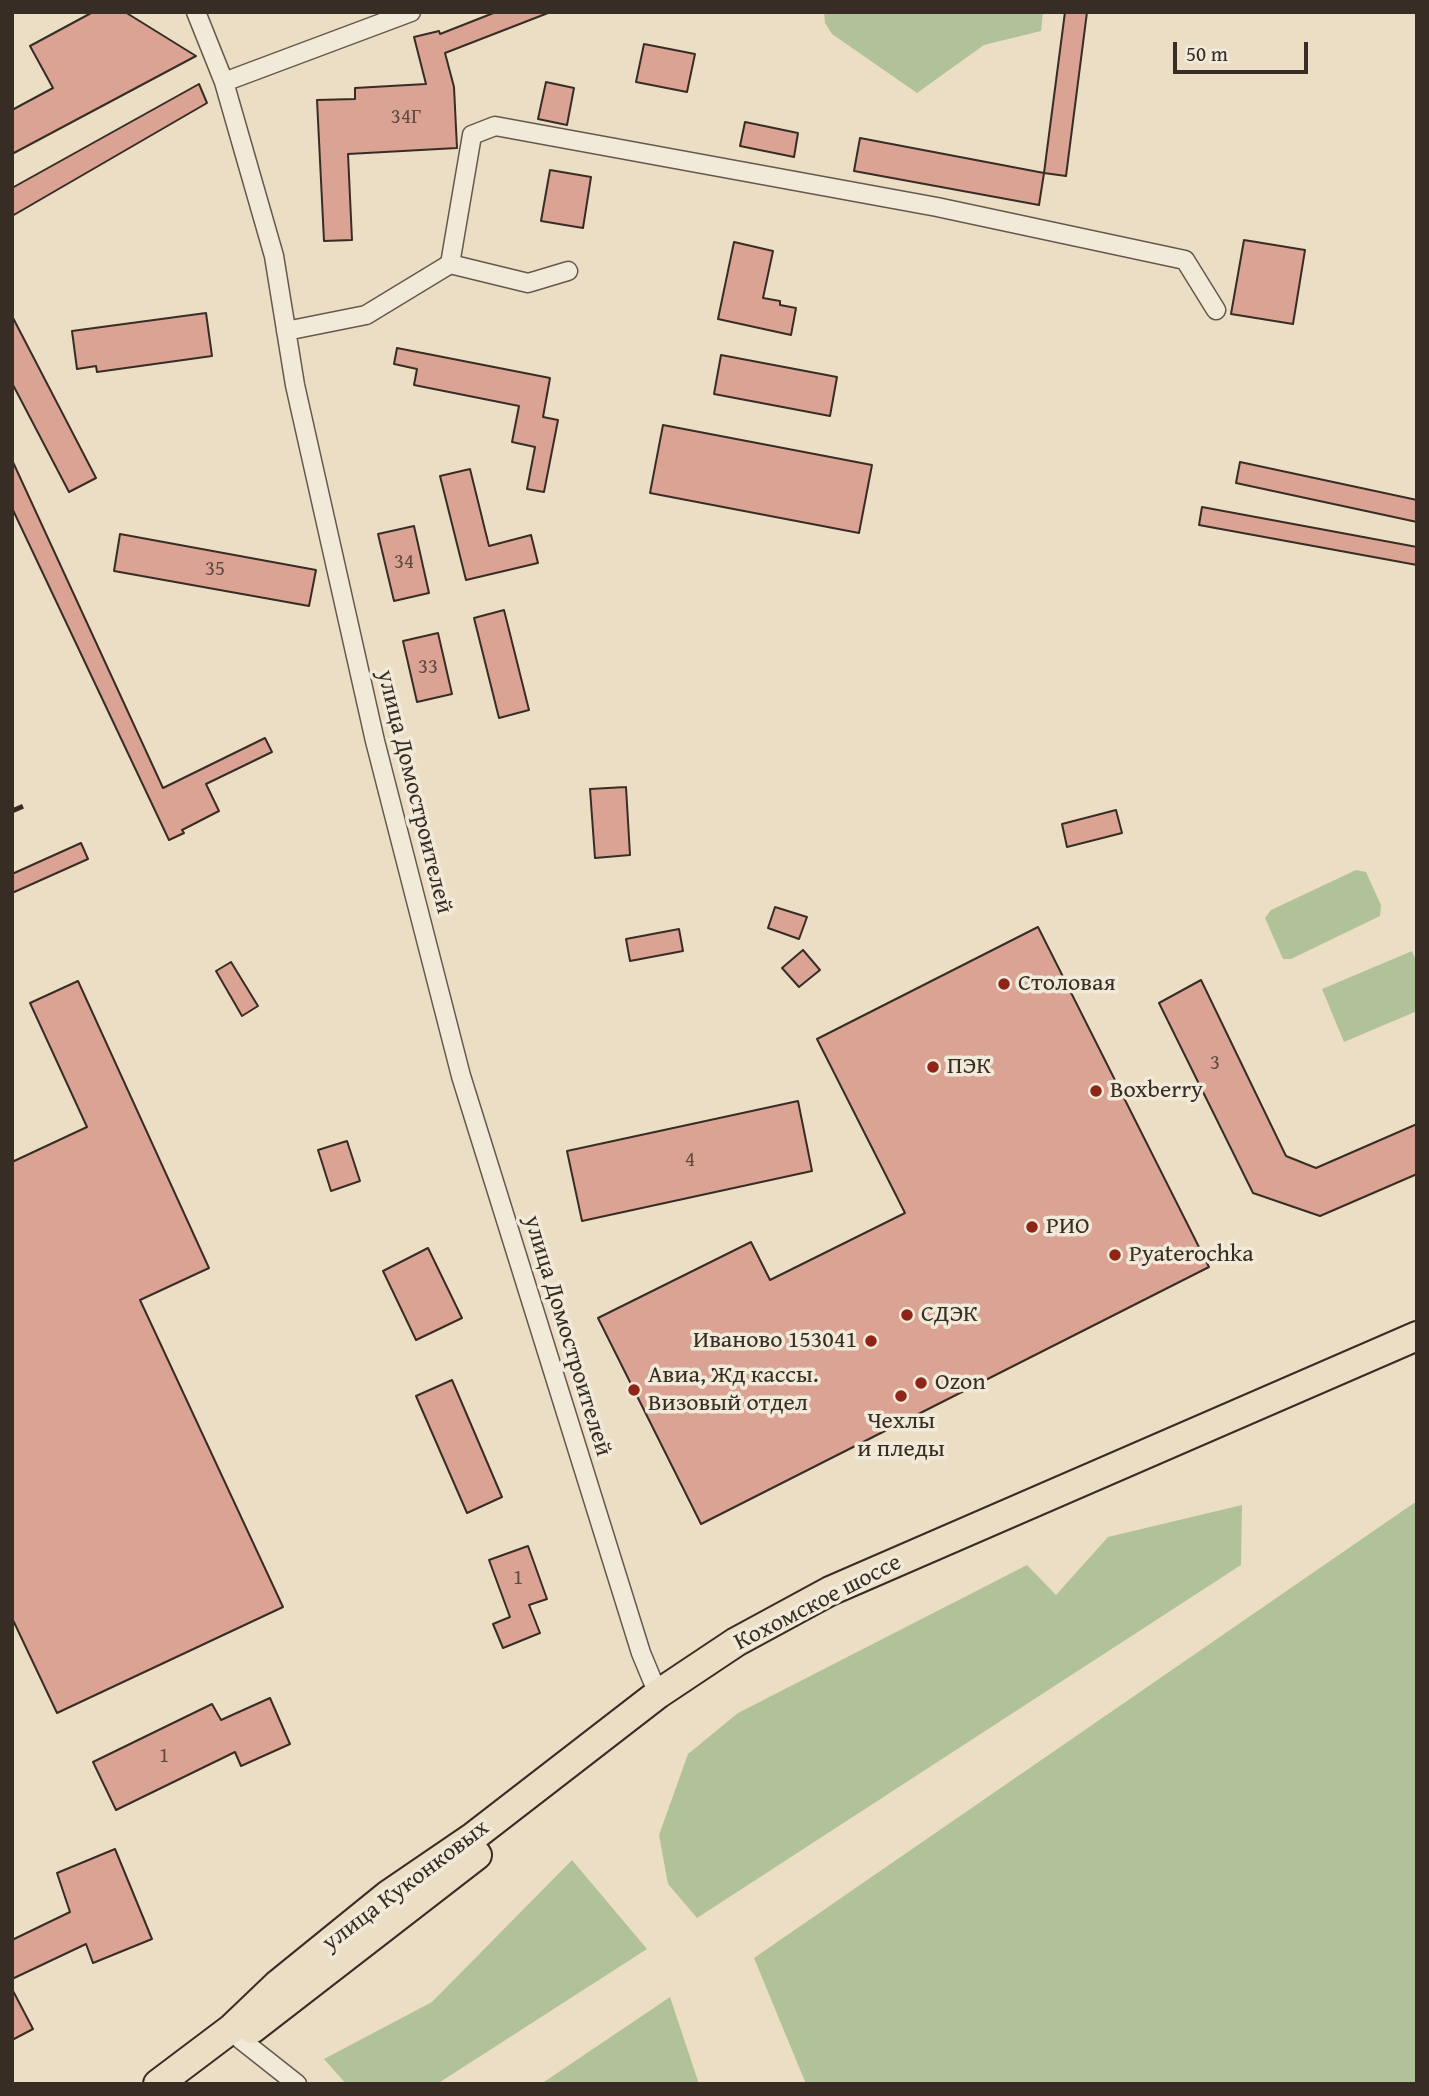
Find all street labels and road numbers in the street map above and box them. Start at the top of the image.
street label: улица Домостроителей [370,667,458,917]
street label: улица Домостроителей [517,1212,617,1460]
street label: Кохомское шоссе [730,1549,906,1657]
street label: улица Куконковых [317,1814,495,1958]

